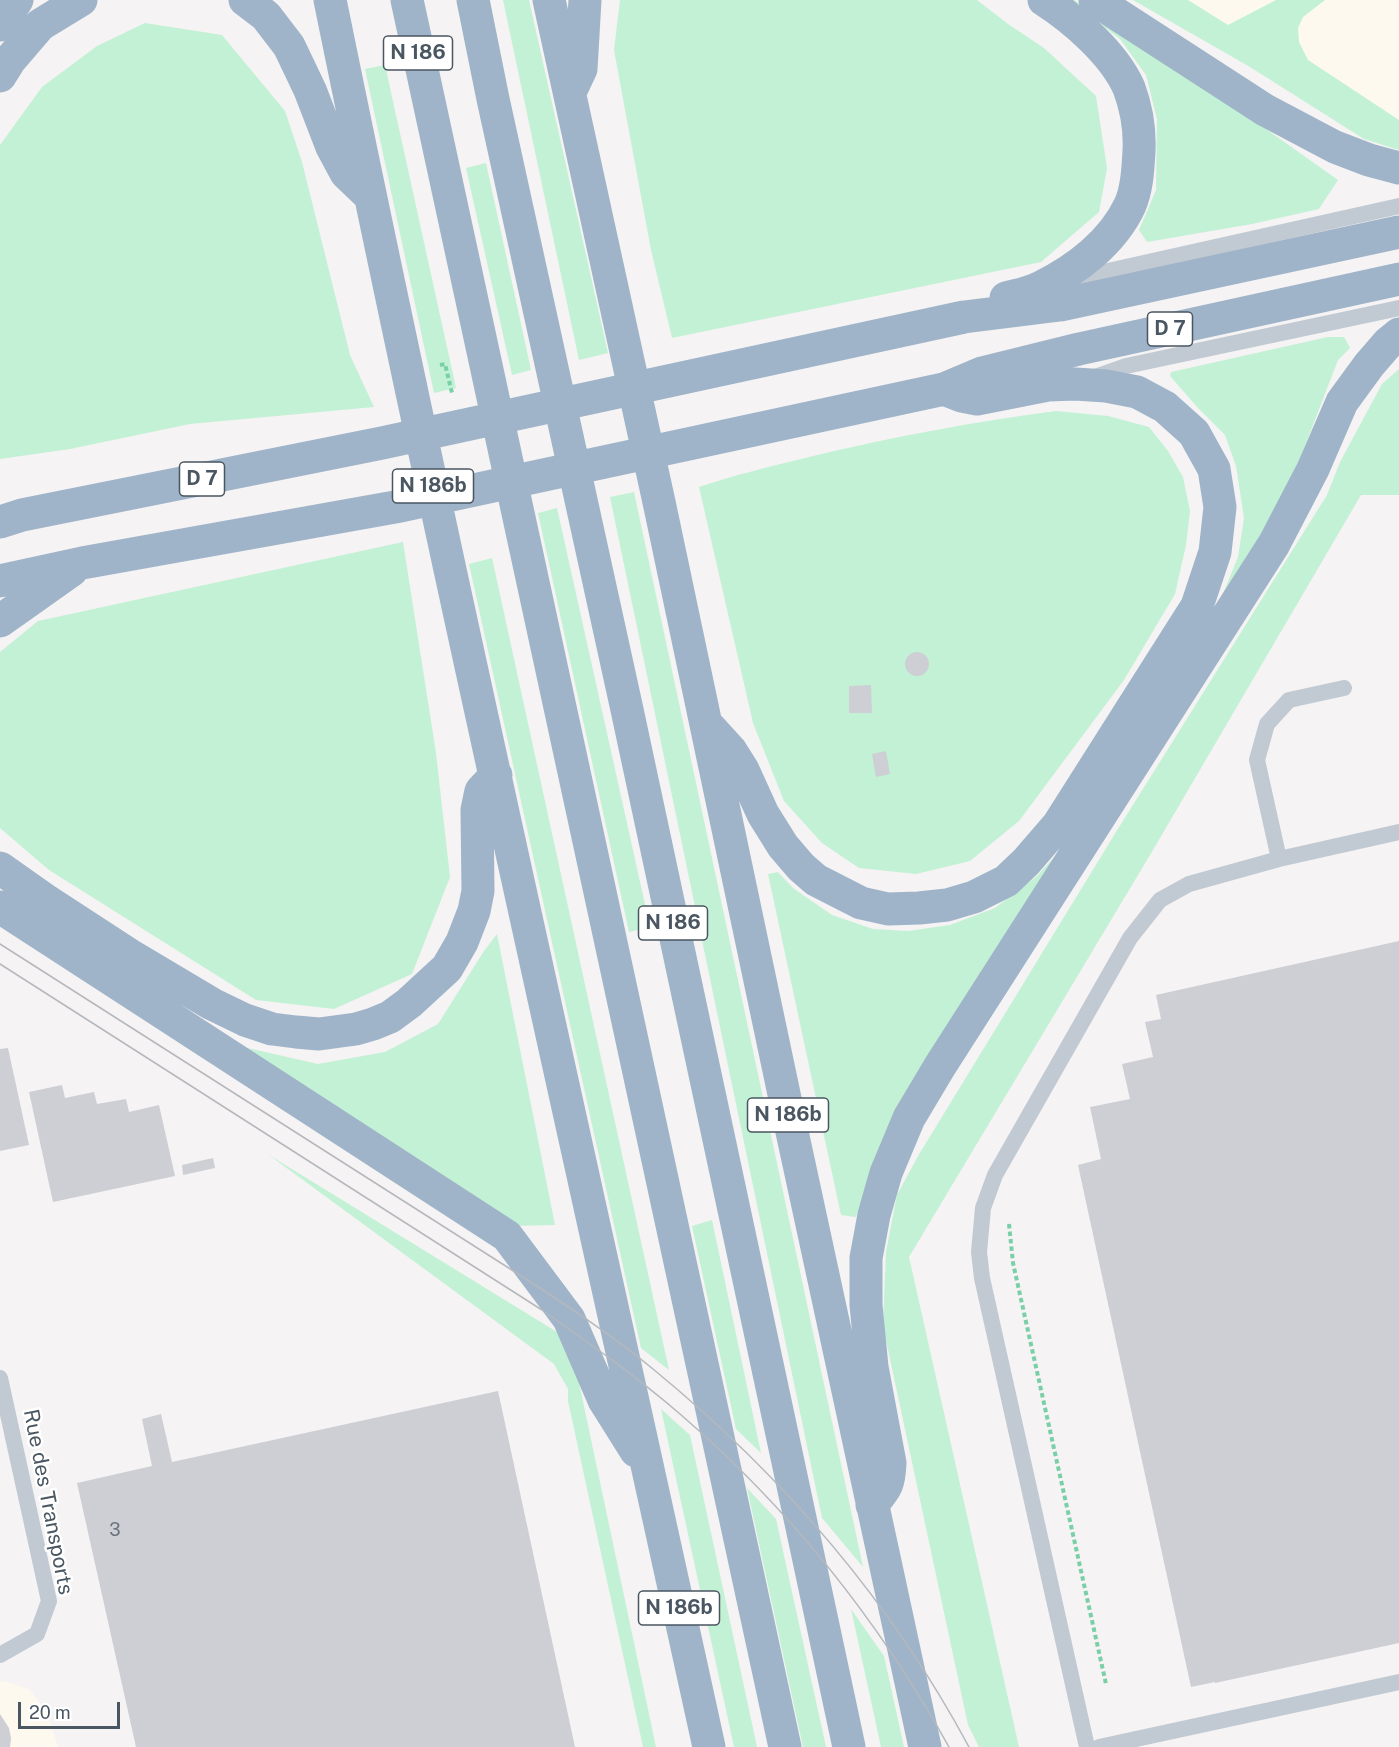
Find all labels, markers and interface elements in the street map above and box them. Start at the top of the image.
road number: N 186 [384,36,452,70]
road number: D 7 [1148,312,1192,346]
road number: D 7 [180,462,224,496]
road number: N 186b [392,469,474,503]
road number: N 186 [638,906,708,940]
road number: N 186b [748,1098,828,1132]
street label: Rue des Transports [18,1407,78,1597]
house number: 3 [109,1519,121,1541]
road number: N 186b [638,1591,720,1625]
scale bar [21,1690,123,1728]
text: 20 m [29,1702,71,1723]

